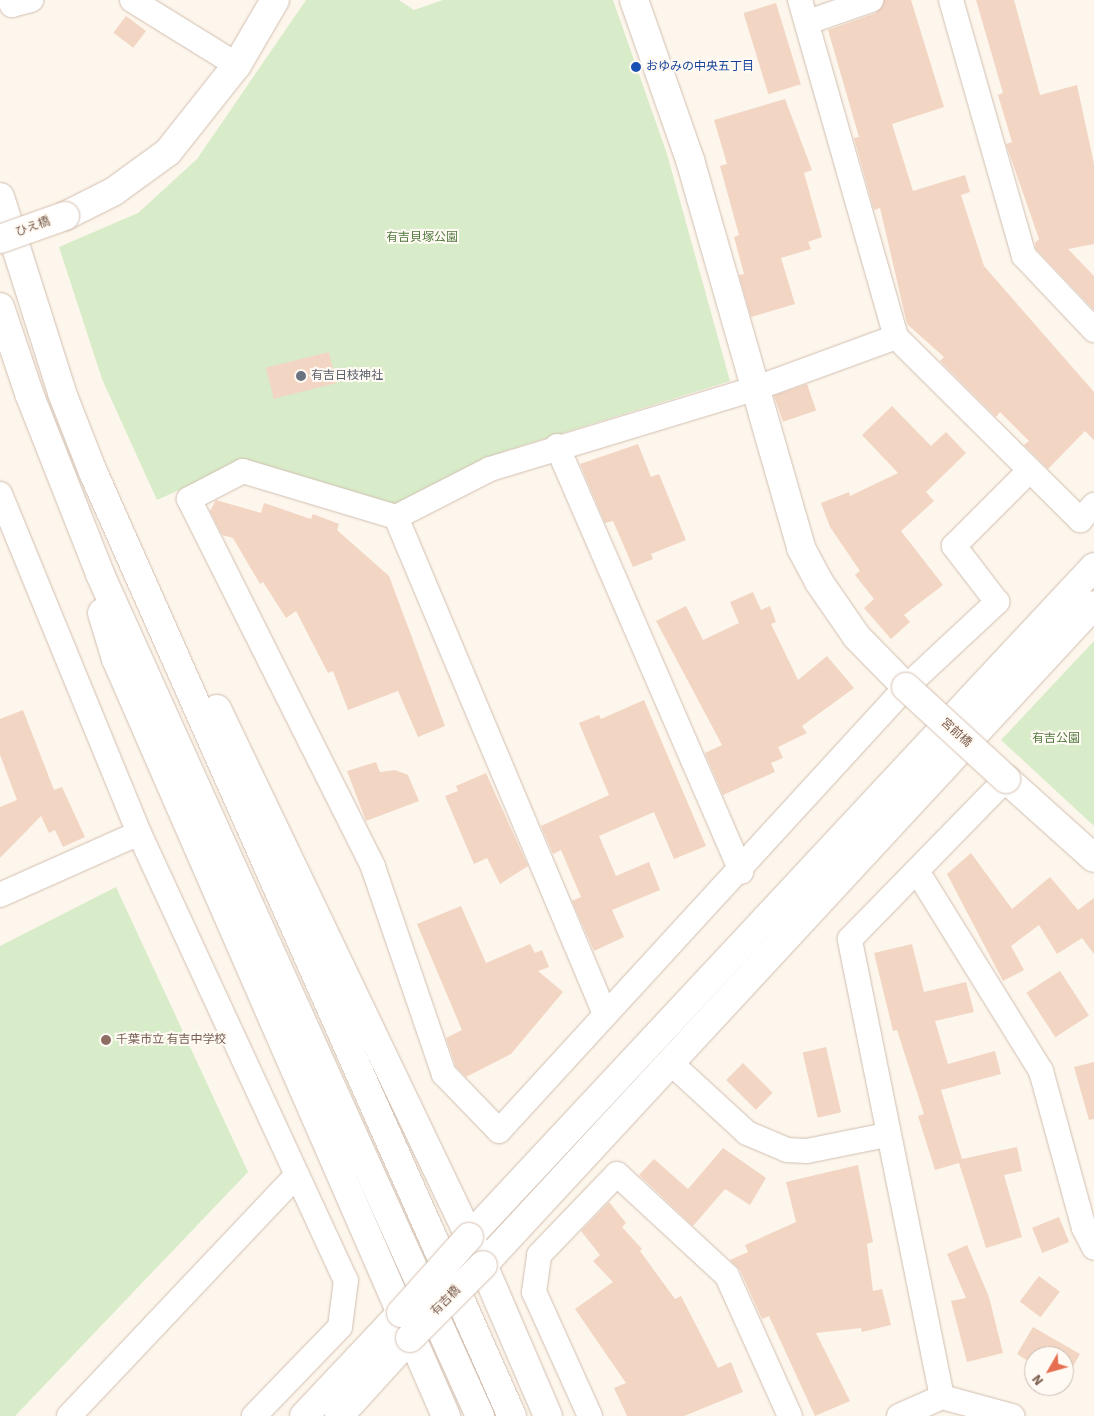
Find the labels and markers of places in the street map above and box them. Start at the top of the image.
place label: おゆみの中央五丁目 [646,60,754,74]
marker: おゆみの中央五丁目 [630,61,642,73]
place label: 有吉日枝神社 [311,369,383,383]
marker: 有吉日枝神社 [295,370,307,382]
place label: 千葉市立 有吉中学校 [116,1033,226,1047]
marker: 千葉市立 有吉中学校 [100,1034,112,1046]

